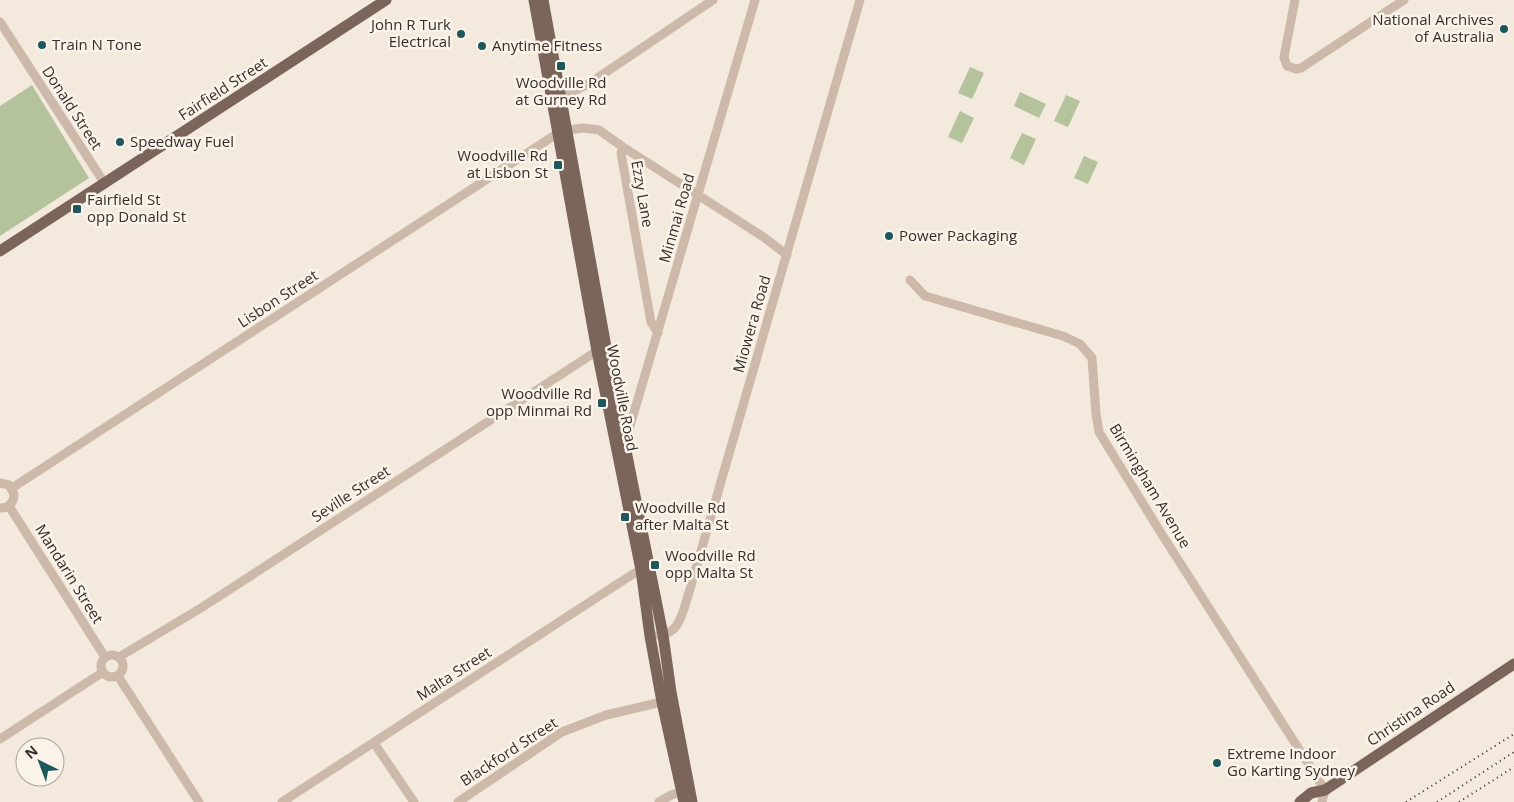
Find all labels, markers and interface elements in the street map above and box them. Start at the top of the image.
place label: National Archives of Australia [1372,9,1494,46]
place label: John R Turk Electrical [369,14,451,51]
marker: National Archives of Australia [1498,23,1510,35]
marker: John R Turk Electrical [455,28,467,40]
place label: Train N Tone [52,34,142,54]
place label: Anytime Fitness [492,35,602,55]
marker: Train N Tone [36,39,48,51]
marker: Anytime Fitness [476,40,488,52]
street label: Fairfield Street [174,52,271,124]
marker: Woodville Rd at Gurney Rd [555,60,567,72]
street label: Donald Street [38,62,107,153]
place label: Woodville Rd at Gurney Rd [515,72,607,109]
place label: Speedway Fuel [130,131,234,151]
marker: Speedway Fuel [114,136,126,148]
place label: Woodville Rd at Lisbon St [457,145,548,182]
marker: Woodville Rd at Lisbon St [552,159,564,171]
street label: Ezzy Lane [627,159,659,229]
street label: Minmai Road [654,171,698,265]
place label: Fairfield St opp Donald St [87,189,186,226]
marker: Fairfield St opp Donald St [71,203,83,215]
place label: Power Packaging [899,225,1017,245]
marker: Power Packaging [883,230,895,242]
street label: Lisbon Street [233,265,321,332]
street label: Miowera Road [728,273,775,375]
street label: Woodville Road [603,343,643,453]
place label: Woodville Rd opp Minmai Rd [486,383,592,420]
marker: Woodville Rd opp Minmai Rd [596,397,608,409]
street label: Birmingham Avenue [1106,419,1196,552]
street label: Seville Street [307,460,394,526]
place label: Woodville Rd after Malta St [635,497,729,534]
marker: Woodville Rd after Malta St [619,511,631,523]
street label: Mandarin Street [31,520,108,627]
place label: Woodville Rd opp Malta St [665,545,756,582]
marker: Woodville Rd opp Malta St [649,559,661,571]
street label: Malta Street [412,642,495,705]
street label: Christina Road [1363,676,1458,750]
street label: Blackford Street [456,712,561,790]
north arrow [15,737,65,787]
text: N [20,741,42,763]
place label: Extreme Indoor Go Karting Sydney [1227,743,1355,780]
marker: Extreme Indoor Go Karting Sydney [1211,757,1223,769]

